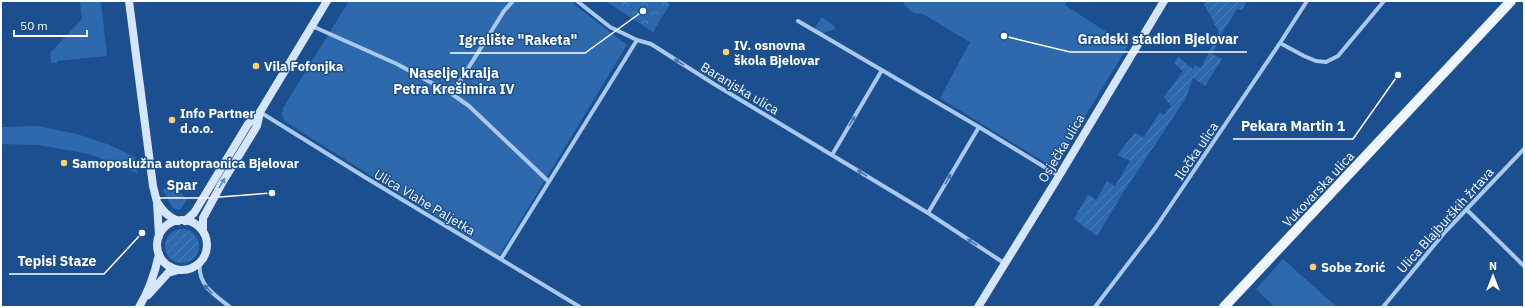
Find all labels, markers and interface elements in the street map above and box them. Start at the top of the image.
scale bar [14,12,87,38]
text: 50 m [20,18,48,33]
callout: Gradski stadion Bjelovar [1070,26,1247,52]
callout: Igralište "Raketa" [450,27,585,53]
text: Gradski stadion Bjelovar [1077,30,1239,48]
text: Igralište "Raketa" [459,31,577,49]
place label: IV. osnovna škola Bjelovar [734,37,820,69]
marker: IV. osnovna škola Bjelovar [721,47,731,57]
place label: Vila Fofonjka [264,58,343,75]
one-way arrow [673,58,685,65]
street label: Baranjska ulica [697,58,782,119]
marker: Vila Fofonjka [251,61,261,71]
district label: Naselje kralja Petra Krešimira IV [393,64,515,98]
place label: Info Partner d.o.o. [180,105,255,137]
street label: Osječka ulica [1034,111,1089,186]
callout: Pekara Martin 1 [1233,113,1353,139]
marker: Info Partner d.o.o. [167,115,177,125]
one-way arrow [848,115,855,127]
text: Pekara Martin 1 [1241,117,1346,135]
street label: Iločka ulica [1171,119,1222,184]
street label: Vukovarska ulica [1279,148,1358,231]
place label: Samoposlužna autopraonica Bjelovar [72,155,299,172]
marker: Samoposlužna autopraonica Bjelovar [59,158,69,168]
street label: Ulica Blajburških žrtava [1393,164,1497,277]
street label: Ulica Vlahe Paljetka [371,166,478,239]
one-way arrow [856,169,868,176]
callout: Spar [159,172,206,198]
one-way arrow [944,173,951,185]
text: Spar [167,176,198,194]
one-way arrow [218,177,225,189]
one-way arrow [966,238,977,246]
callout: Tepisi Staze [9,248,104,274]
text: Tepisi Staze [18,252,97,270]
north arrow [1473,256,1513,296]
place label: Sobe Zorić [1321,259,1386,276]
text: N [1489,259,1497,273]
marker: Sobe Zorić [1308,262,1318,272]
one-way arrow [204,283,213,294]

